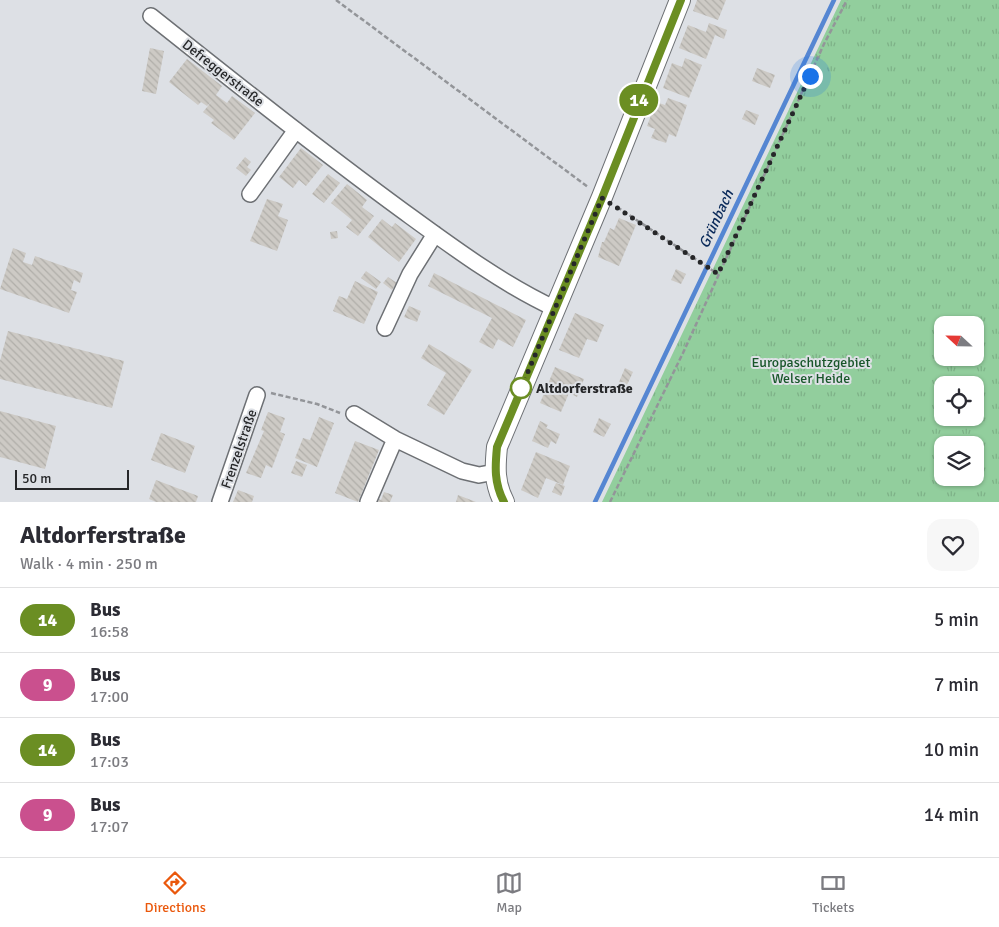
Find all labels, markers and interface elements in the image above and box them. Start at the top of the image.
street label: Defreggerstraße [179,36,267,110]
your location [798,64,823,89]
line badge: 14 [616,84,662,116]
text: 14 [629,89,649,111]
water label: Grünbach [695,186,738,251]
north arrow [934,316,984,366]
map controls [934,316,984,486]
park label: Europaschutzgebiet Welser Heide [752,354,871,387]
button: locate [934,376,984,426]
marker: Altdorferstraße [510,377,532,399]
place label: Altdorferstraße [536,380,633,397]
street label: Frenzelstraße [218,407,260,491]
button: layers [934,436,984,486]
scale bar [15,467,129,490]
text: 50 m [22,470,51,487]
button: heart [927,519,979,571]
text: Altdorferstraße [20,520,186,550]
text: Walk · 4 min · 250 m [20,554,158,574]
text: Bus [90,598,121,622]
text: 5 min [934,608,979,632]
text: 14 [38,609,57,631]
text: 16:58 [90,622,129,642]
text: Bus [90,663,121,687]
text: 7 min [934,673,979,697]
text: 9 [43,674,52,696]
text: 17:00 [90,687,129,707]
text: Bus [90,728,121,752]
text: 10 min [924,738,979,762]
text: 14 [38,739,57,761]
text: 17:03 [90,752,129,772]
text: Bus [90,793,121,817]
text: 14 min [924,803,979,827]
text: 9 [43,804,52,826]
text: 17:07 [90,817,129,837]
tab: Directions [145,869,206,916]
tab: Map [495,869,523,916]
tab: Tickets [812,869,854,916]

